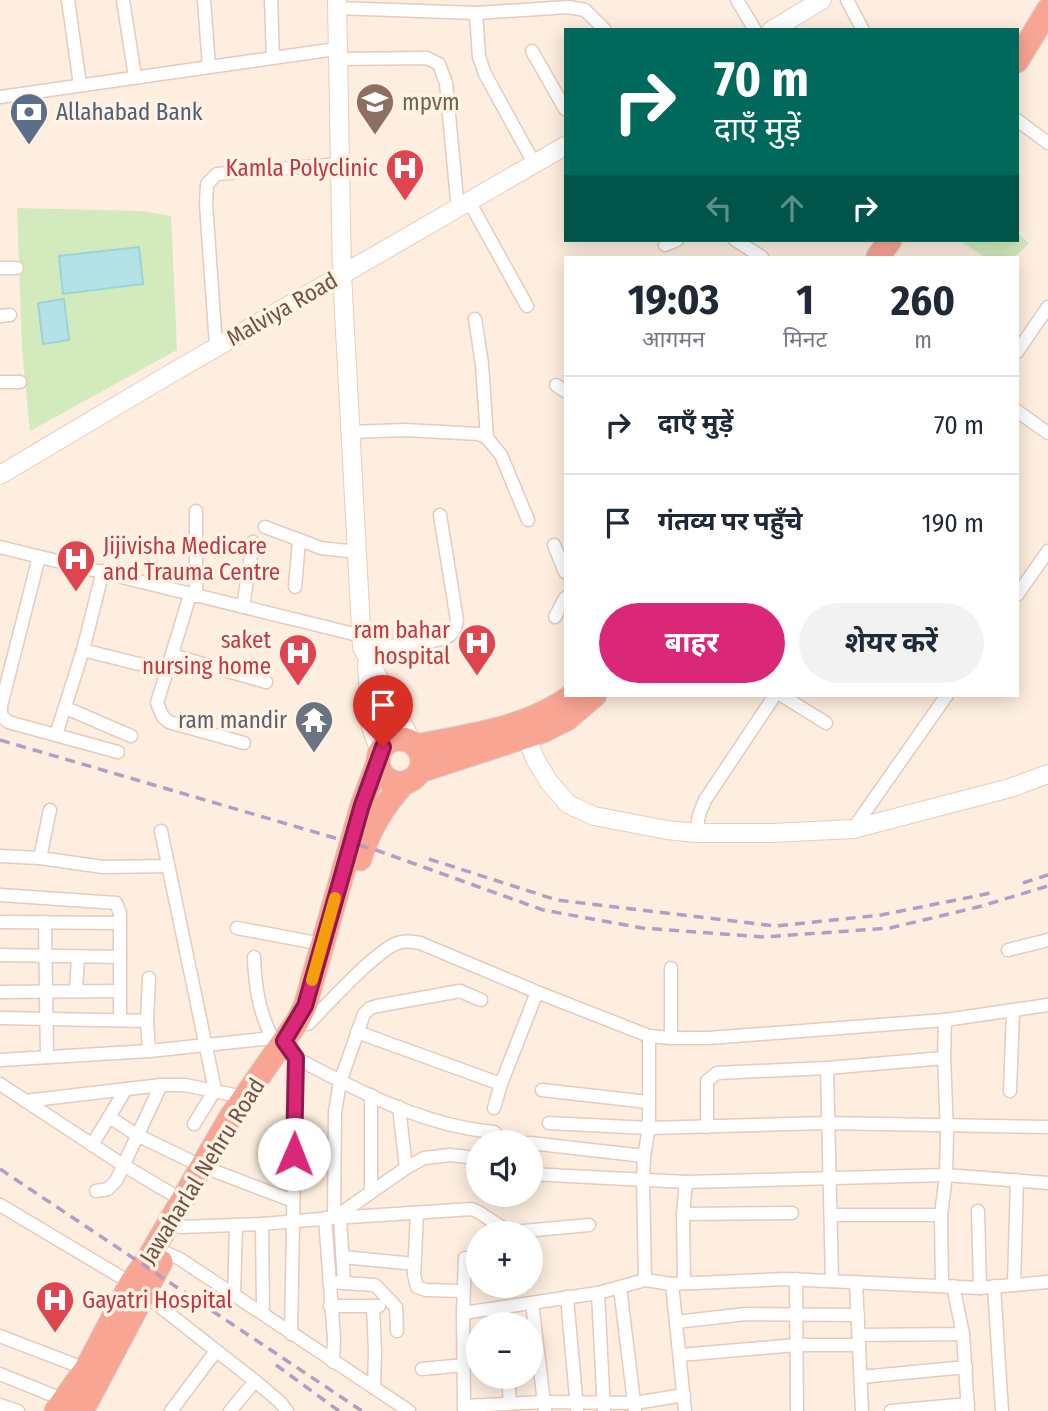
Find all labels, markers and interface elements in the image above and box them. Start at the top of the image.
text: 70 m [714,50,809,109]
icon: right [599,56,690,147]
school or university icon: mpvm [354,81,396,136]
place label: mpvm [402,88,460,116]
bank icon: Allahabad Bank [8,91,50,146]
place label: Allahabad Bank [56,98,203,126]
text: दाएँ मुड़ें [714,110,801,148]
hospital icon: Kamla Polyclinic [384,147,426,202]
place label: Kamla Polyclinic [225,154,378,182]
icon: left [700,189,738,227]
icon: ahead [773,189,811,227]
icon: right [846,189,884,227]
street label: Malviya Road [221,266,343,352]
text: 19:03 [628,275,719,325]
text: 1 [796,275,814,325]
text: 260 [891,276,955,326]
text: आगमन [642,325,705,353]
text: मिनट [783,325,827,353]
text: m [914,326,932,354]
icon: right [599,406,637,444]
text: दाएँ मुड़ें [658,408,733,439]
text: 70 m [934,410,984,441]
icon: arrive [599,504,637,542]
text: गंतव्य पर पहुँचे [658,506,802,537]
text: 190 m [922,508,984,539]
place label: Jijivisha Medicare and Trauma Centre [103,532,280,586]
hospital icon: Jijivisha Medicare and Trauma Centre [55,538,97,593]
button: बाहर [599,603,785,683]
button: शेयर करें [799,603,984,683]
place label: ram bahar hospital [354,616,450,670]
hospital icon: ram bahar hospital [456,622,498,677]
place label: saket nursing home [142,626,271,680]
hospital icon: saket nursing home [277,632,319,687]
pin [353,675,413,747]
icon: arrive [364,686,402,724]
temple icon: ram mandir [293,699,335,754]
place label: ram mandir [178,706,287,734]
street label: Jawaharlal Nehru Road [133,1073,271,1269]
position arrow [257,1117,331,1191]
map controls [466,1130,543,1389]
button: sound [466,1130,543,1207]
button: + [466,1221,543,1298]
hospital icon: Gayatri Hospital [34,1279,76,1334]
place label: Gayatri Hospital [82,1286,232,1314]
button: − [466,1312,543,1389]

